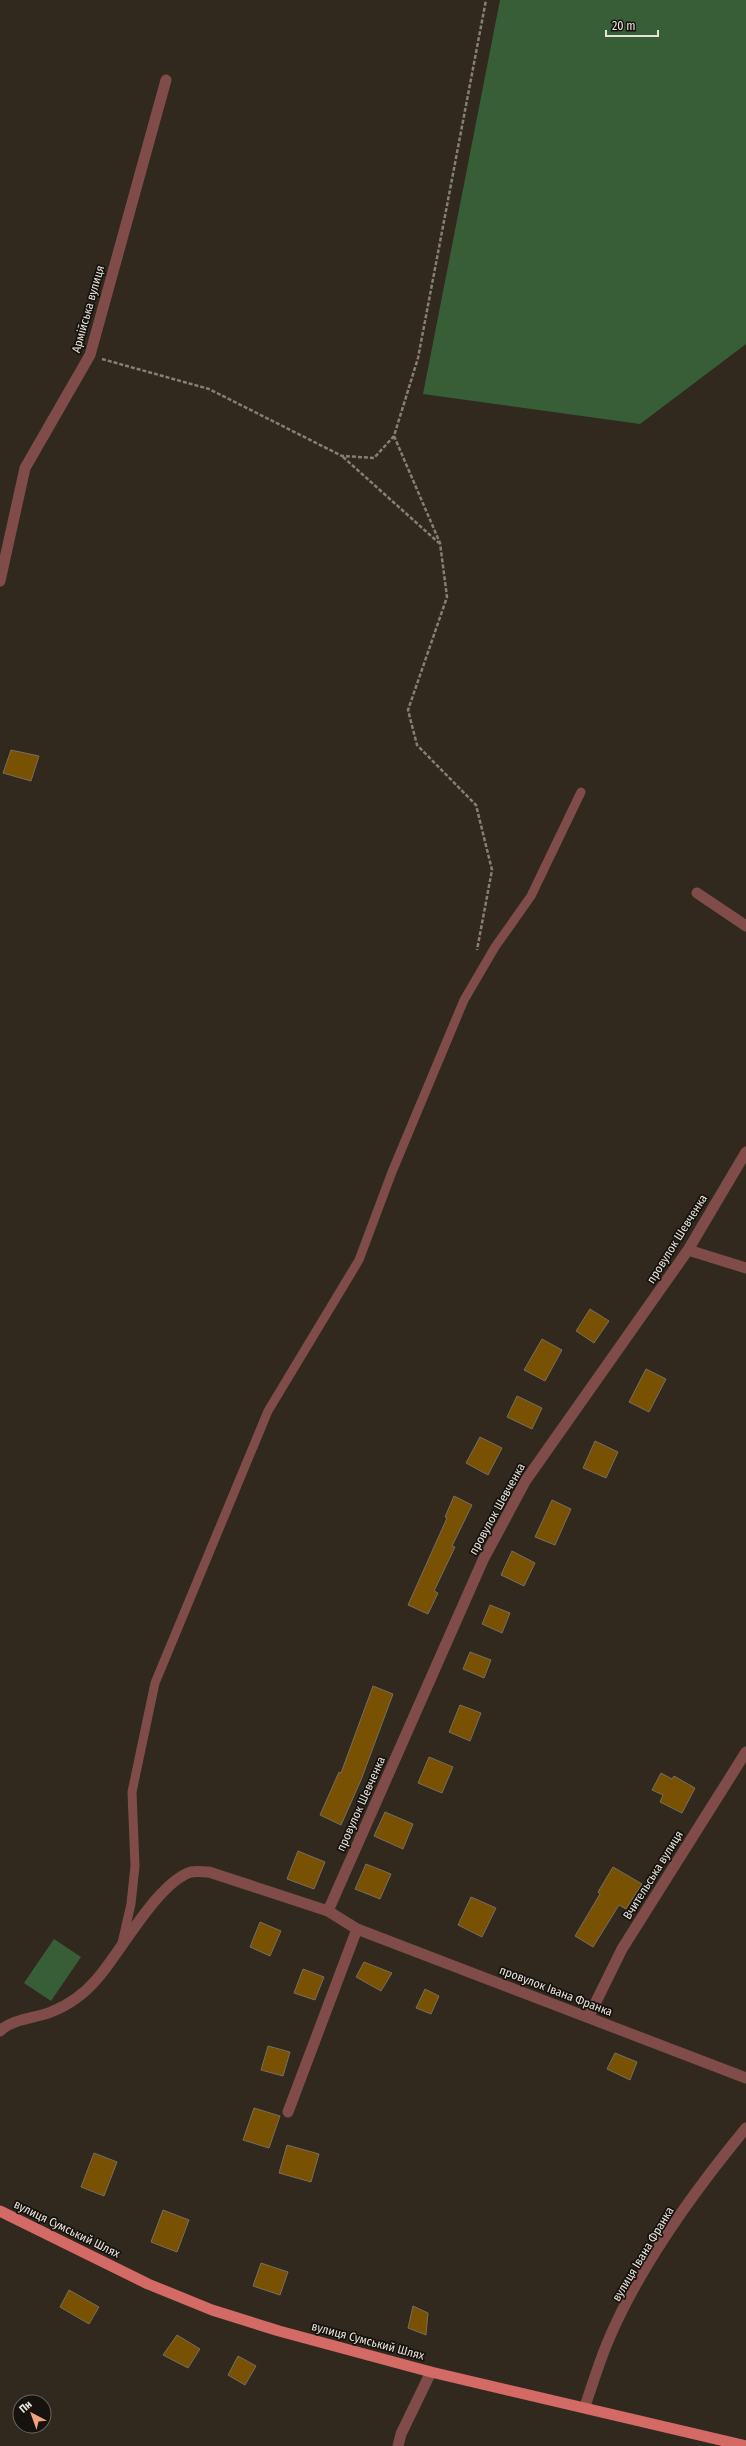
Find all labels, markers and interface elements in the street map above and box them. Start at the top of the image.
scale bar [606,12,658,38]
text: 20 m [612,19,636,33]
street label: Армійська вулиця [69,264,107,354]
street label: провулок Шевченка [644,1192,710,1286]
street label: провулок Шевченка [466,1461,528,1557]
street label: провулок Шевченка [334,1754,388,1854]
street label: Вчительська вулиця [620,1828,686,1922]
street label: провулок Івана Франка [498,1963,615,2019]
street label: вулиця Сумський Шлях [12,2197,123,2261]
street label: вулиця Івана Франка [609,2204,677,2304]
street label: вулиця Сумський Шлях [310,2319,427,2363]
north arrow [12,2394,52,2434]
text: Пн [17,2398,35,2416]

